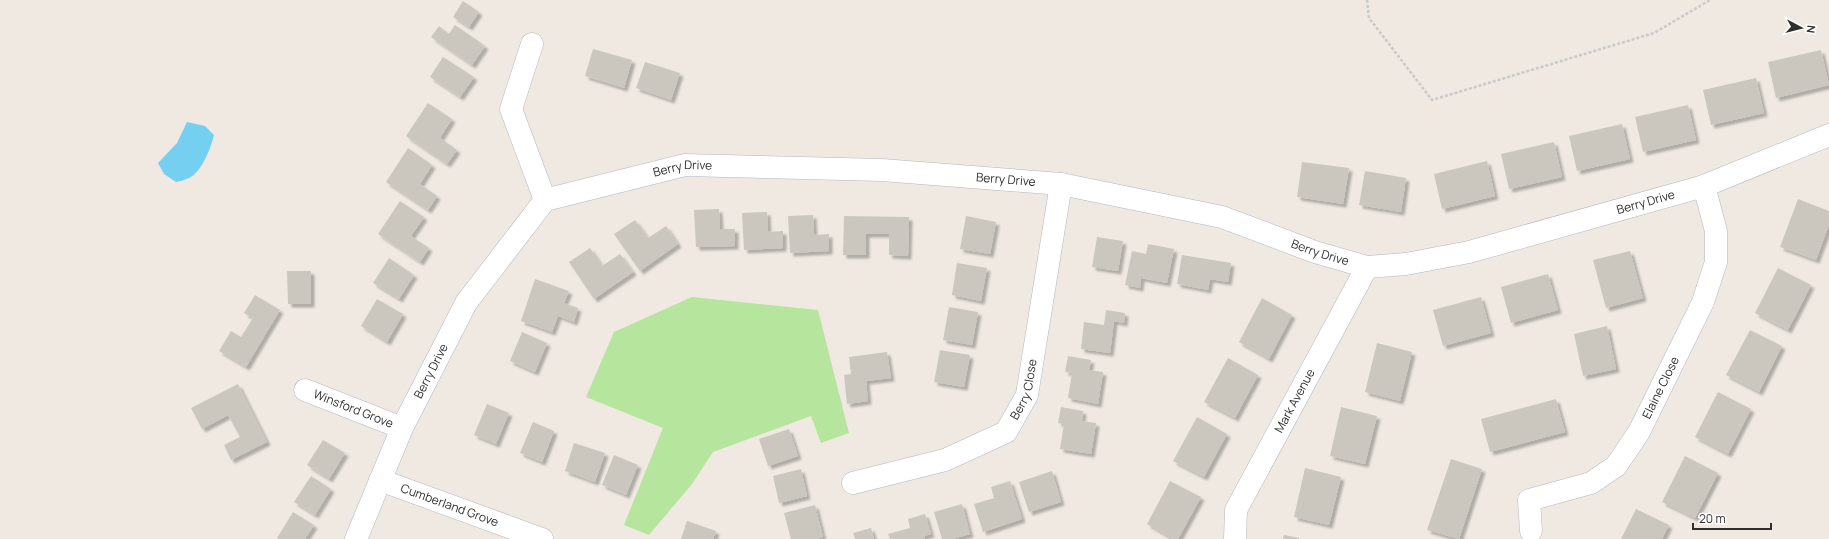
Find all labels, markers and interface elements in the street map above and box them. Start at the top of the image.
north arrow [1781,8,1821,48]
text: N [1803,24,1819,34]
street label: Berry Drive [651,156,712,181]
street label: Berry Drive [975,168,1036,190]
street label: Berry Drive [1615,186,1677,218]
street label: Berry Drive [1289,235,1351,269]
street label: Berry Drive [409,340,452,401]
street label: Elaine Close [1638,353,1683,421]
street label: Berry Close [1006,358,1041,423]
street label: Mark Avenue [1270,366,1319,436]
street label: Winsford Grove [311,385,396,432]
street label: Cumberland Grove [398,479,501,530]
scale bar [1693,505,1771,531]
text: 20 m [1699,510,1726,527]

